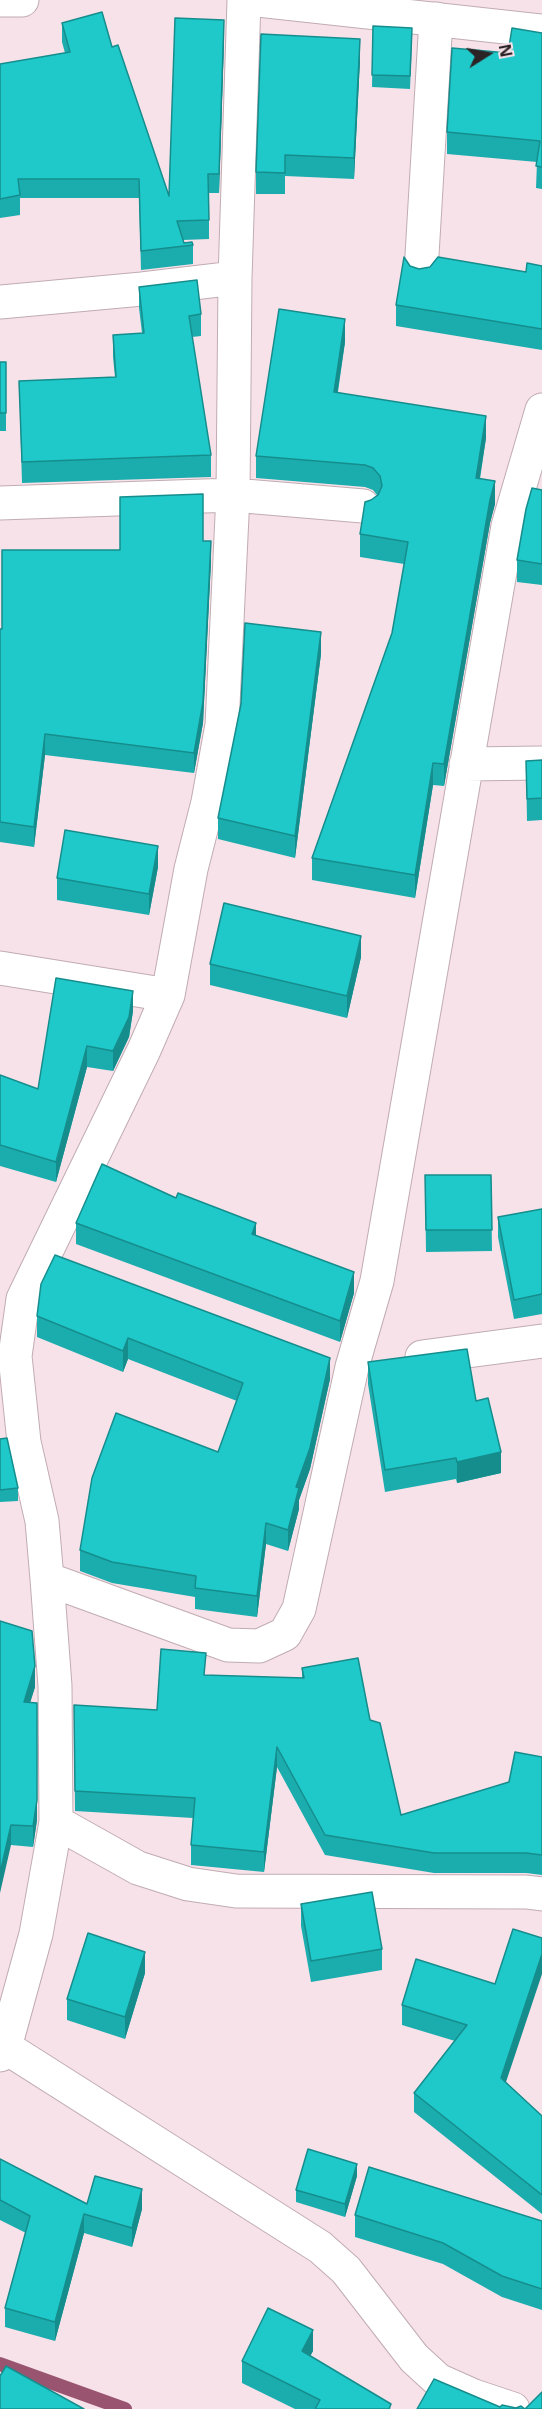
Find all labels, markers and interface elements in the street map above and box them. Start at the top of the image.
north arrow [458,24,518,84]
text: N [494,42,518,59]

